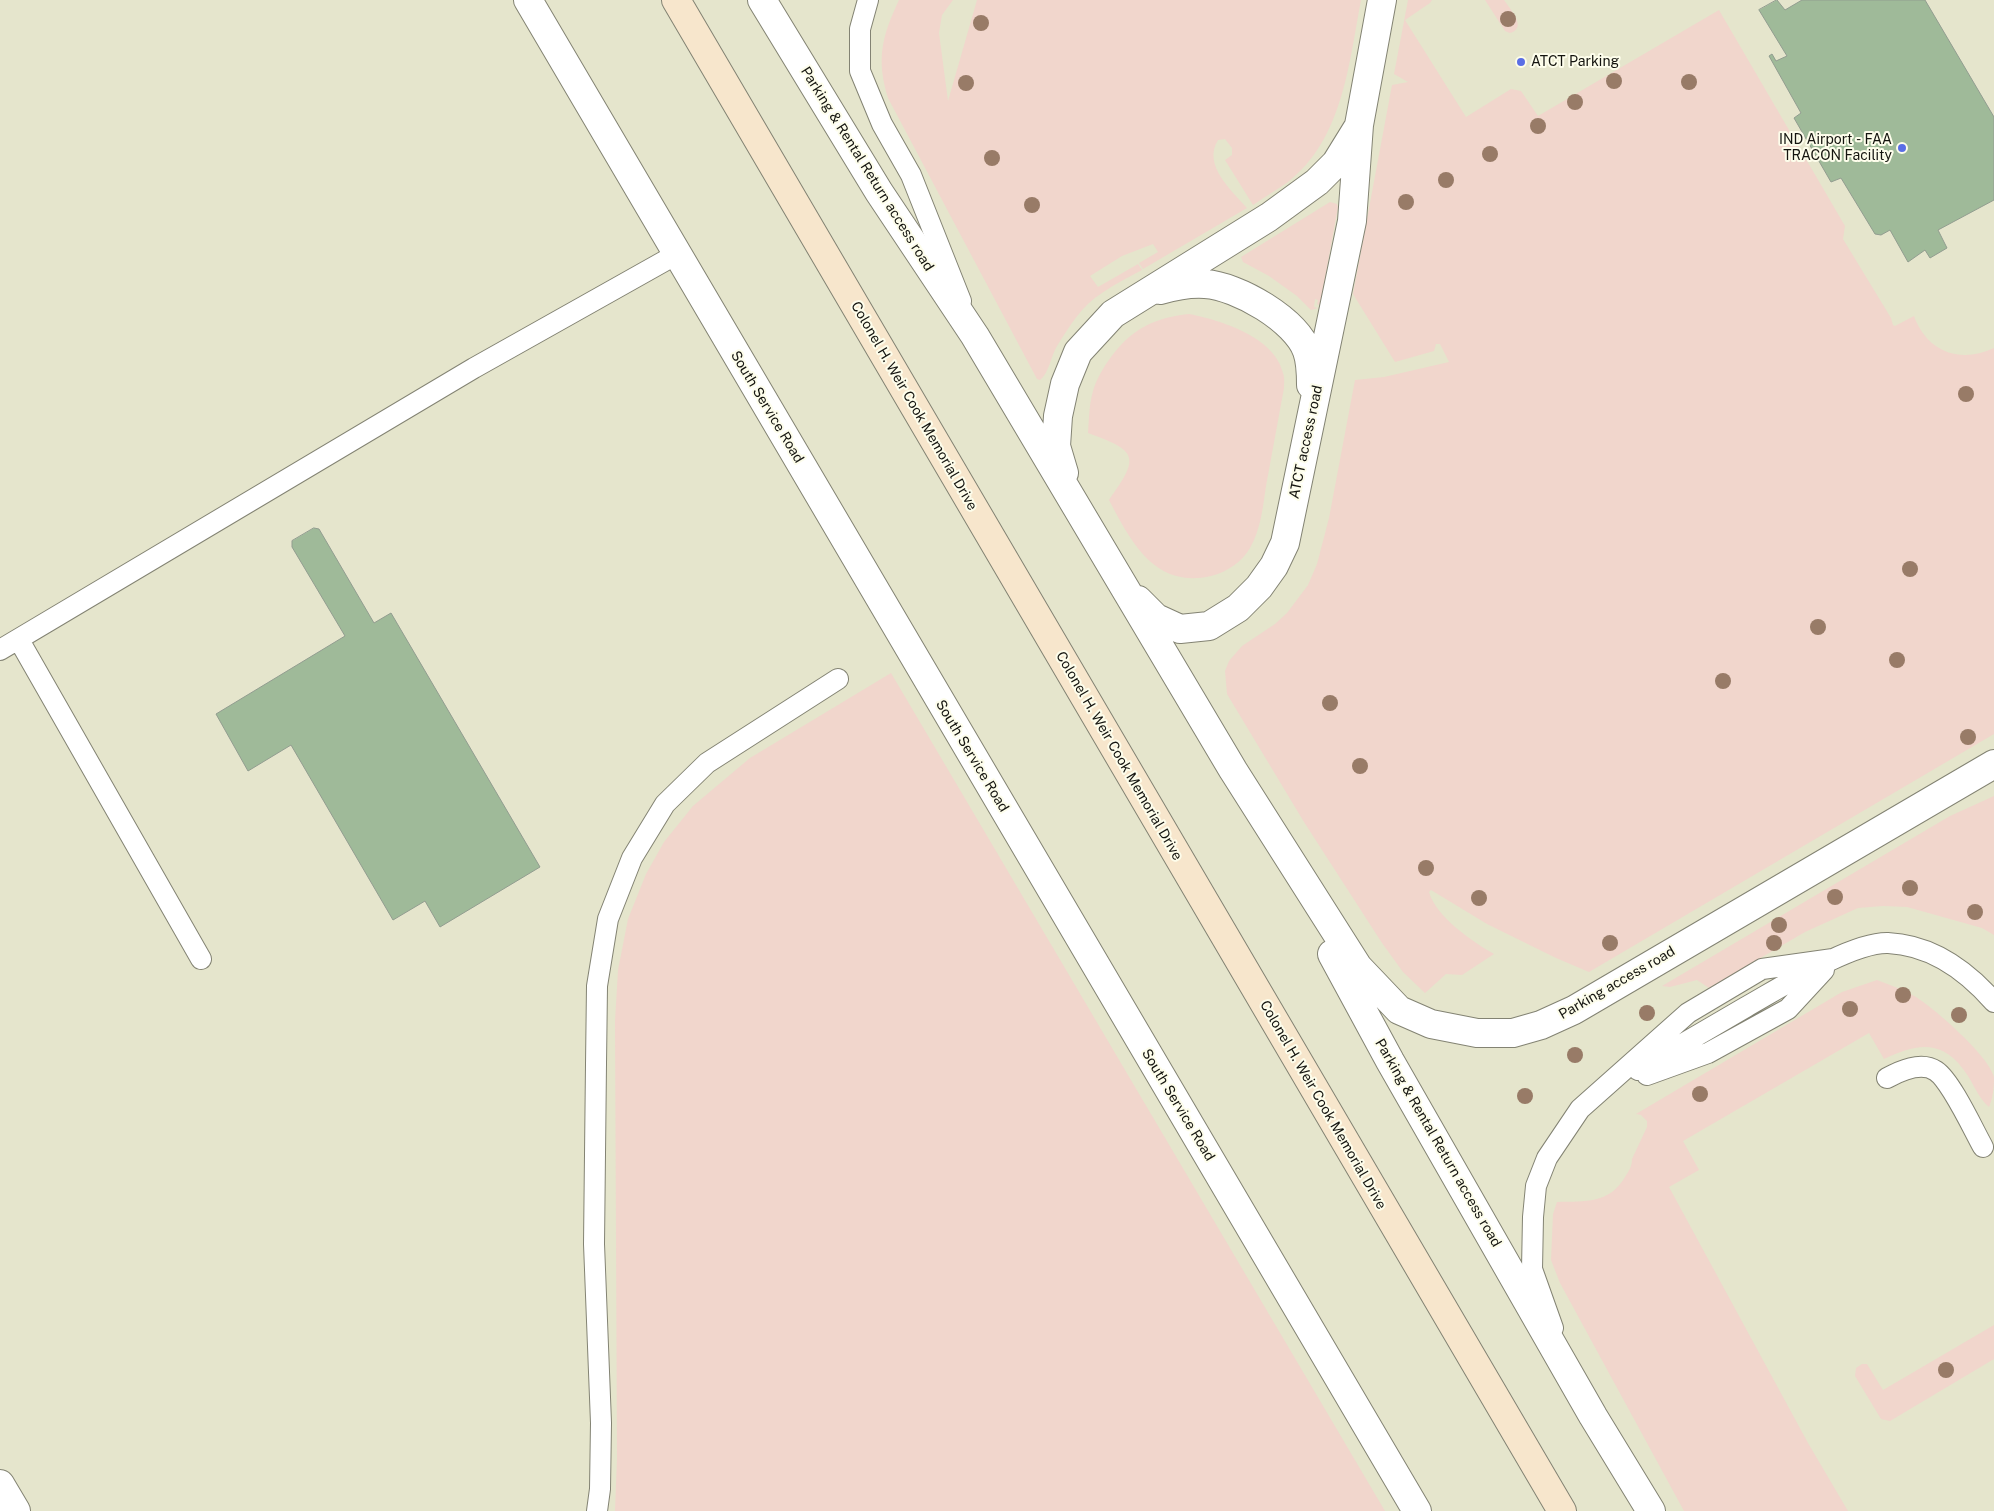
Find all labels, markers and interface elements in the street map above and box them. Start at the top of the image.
place label: ATCT Parking [1531,54,1619,70]
marker: ATCT Parking [1515,56,1527,68]
street label: Parking & Rental Return access road [797,64,937,274]
place label: IND Airport - FAA TRACON Facility [1779,132,1892,164]
marker: IND Airport - FAA TRACON Facility [1896,142,1908,154]
street label: Colonel H. Weir Cook Memorial Drive [847,299,981,513]
street label: South Service Road [727,348,807,466]
street label: ATCT access road [1286,384,1326,500]
street label: Colonel H. Weir Cook Memorial Drive [1052,649,1186,863]
street label: South Service Road [932,697,1012,815]
street label: Parking access road [1556,943,1678,1023]
street label: Colonel H. Weir Cook Memorial Drive [1256,998,1390,1212]
street label: Parking & Rental Return access road [1371,1036,1505,1250]
street label: South Service Road [1138,1046,1218,1164]

